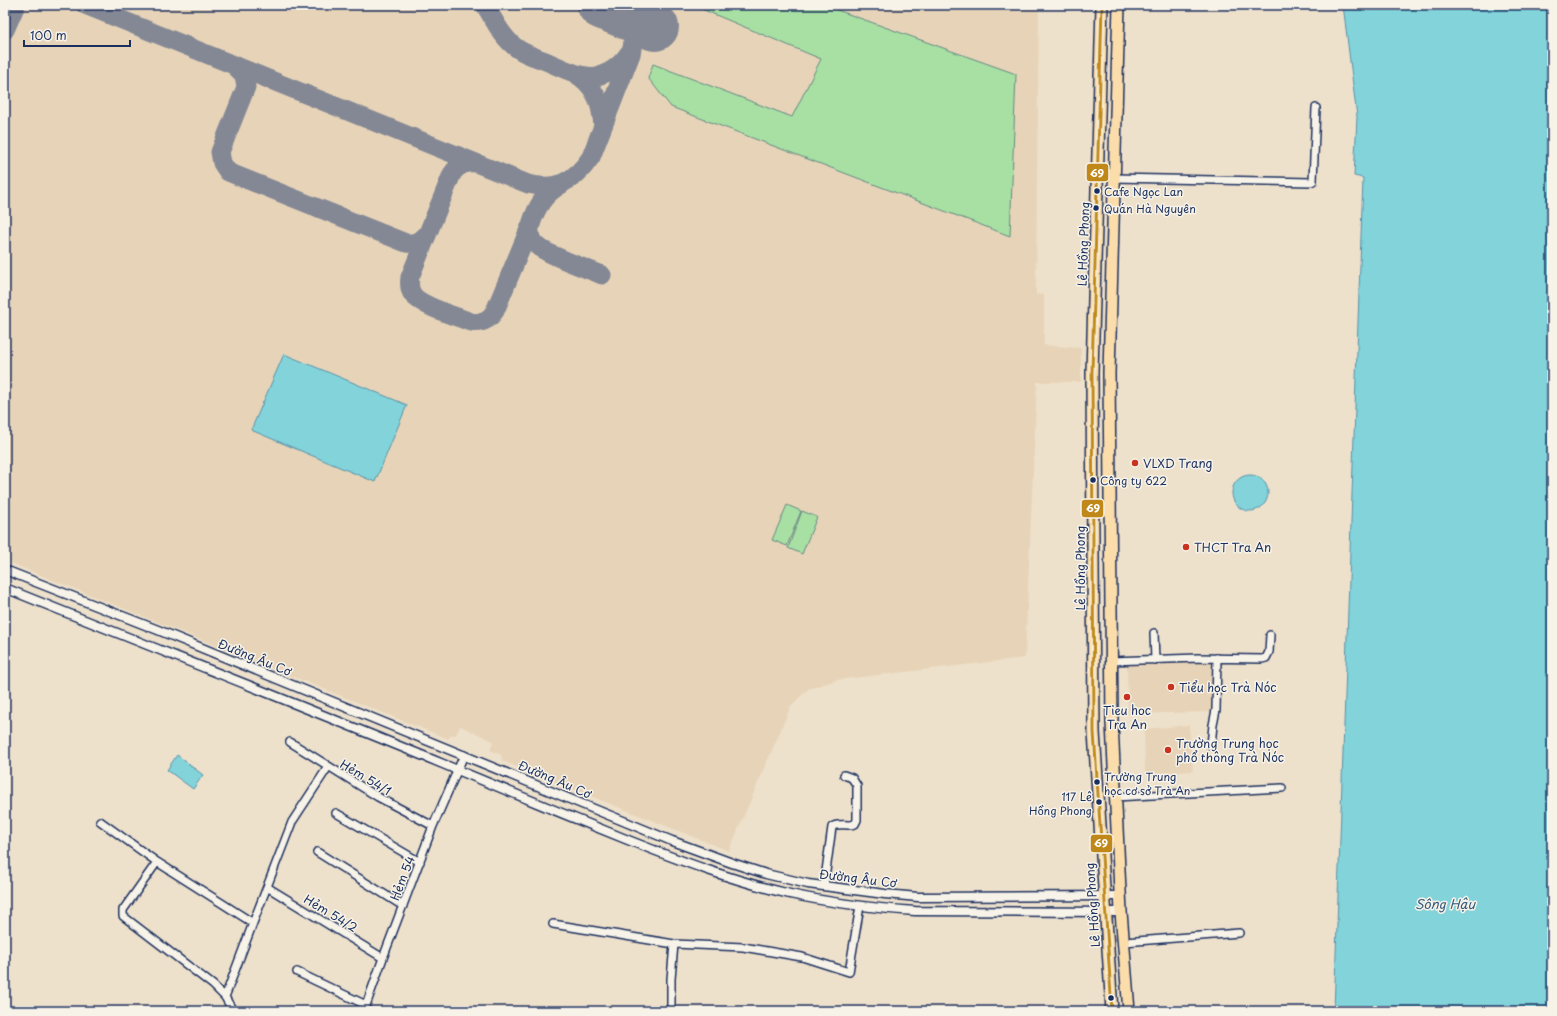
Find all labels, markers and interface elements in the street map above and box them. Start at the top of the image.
scale bar [24,22,130,48]
text: 100 m [30,26,67,44]
line badge: 69 [1086,163,1109,182]
text: 69 [1090,164,1104,181]
place label: Cafe Ngọc Lan [1104,183,1183,200]
marker: Cafe Ngọc Lan [1092,186,1102,196]
place label: Quán Hà Nguyên [1104,200,1196,217]
street label: Lê Hồng Phong [1073,201,1093,287]
marker: Quán Hà Nguyên [1091,203,1101,213]
place label: VLXD Trang [1143,454,1213,472]
marker: VLXD Trang [1130,458,1140,468]
place label: Công ty 622 [1100,472,1167,489]
marker: Công ty 622 [1088,475,1098,485]
line badge: 69 [1081,499,1104,518]
text: 69 [1086,499,1100,516]
street label: Lê Hồng Phong [1071,526,1089,610]
place label: THCT Tra An [1194,538,1271,556]
marker: THCT Tra An [1181,542,1191,552]
street label: Đường Âu Cơ [216,634,296,680]
place label: Tiểu học Trà Nóc [1179,678,1277,696]
marker: Tiểu học Trà Nóc [1166,682,1176,692]
marker: Tieu hoc Tra An [1122,692,1132,702]
place label: Tieu hoc Tra An [1103,701,1151,733]
place label: Trường Trung học phổ thông Trà Nóc [1176,734,1284,766]
marker: Trường Trung học phổ thông Trà Nóc [1163,745,1173,755]
street label: Hẻm 54/1 [337,755,395,799]
street label: Đường Âu Cơ [516,755,595,803]
place label: Trường Trung học cơ sở Trà An [1104,768,1190,799]
marker: Trường Trung học cơ sở Trà An [1092,777,1102,787]
place label: 117 Lê Hồng Phong [1029,788,1092,819]
marker: 117 Lê Hồng Phong [1094,797,1104,807]
line badge: 69 [1090,834,1113,853]
text: 69 [1094,834,1108,851]
street label: Hẻm 54 [385,853,419,903]
street label: Lê Hồng Phong [1080,862,1104,948]
street label: Đường Âu Cơ [818,864,899,892]
street label: Hẻm 54/2 [301,890,361,936]
water label: Sông Hậu [1415,894,1477,913]
unlabelled marker [1106,993,1116,1003]

